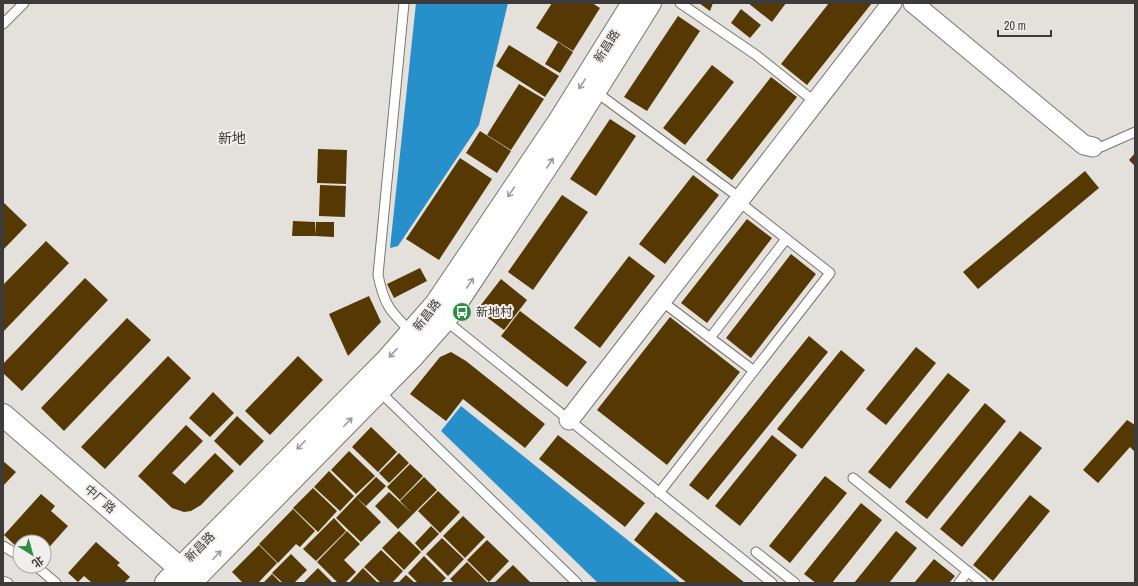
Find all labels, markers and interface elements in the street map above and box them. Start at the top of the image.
scale bar [998,12,1051,38]
text: 20 m [1004,18,1026,34]
street label: 新昌路 [590,27,624,65]
one-way arrow [578,78,587,89]
district label: 新地 [218,129,246,147]
one-way arrow [546,157,554,169]
one-way arrow [507,186,515,197]
one-way arrow [466,278,474,289]
street label: 新昌路 [410,296,444,334]
bus stop icon: 新地村 [451,301,473,323]
place label: 新地村 [476,304,513,320]
one-way arrow [388,348,398,358]
one-way arrow [343,417,353,427]
one-way arrow [297,440,306,450]
street label: 中厂路 [81,481,119,517]
street label: 新昌路 [182,529,218,565]
north arrow [12,534,52,574]
one-way arrow [212,550,222,560]
text: 北 [29,553,47,571]

